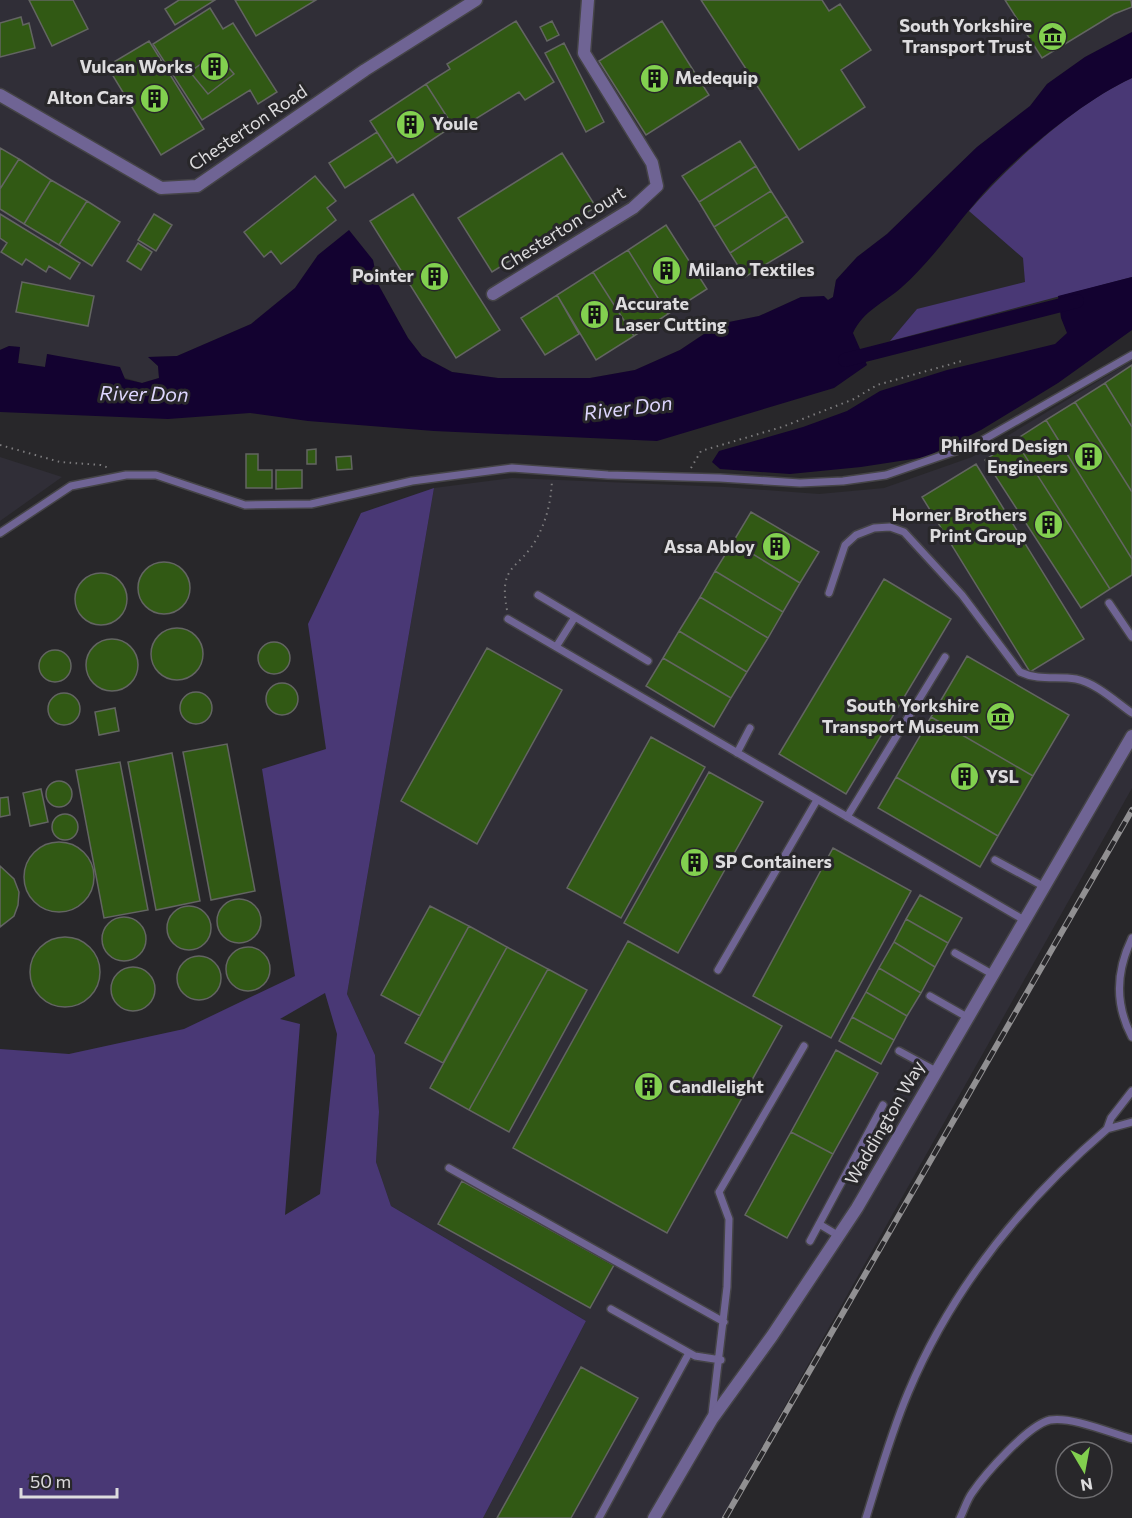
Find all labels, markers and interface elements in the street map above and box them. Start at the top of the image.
place label: South Yorkshire Transport Trust [899,14,1032,57]
museum icon: South Yorkshire Transport Trust [1037,20,1069,52]
building icon: Vulcan Works [198,51,230,83]
place label: Vulcan Works [79,55,193,77]
building icon: Medequip [638,62,670,94]
place label: Medequip [675,66,759,88]
street label: Chesterton Road [184,79,311,175]
building icon: Alton Cars [139,82,171,114]
place label: Alton Cars [47,86,134,108]
building icon: Youle [395,108,427,140]
place label: Youle [432,112,478,134]
street label: Chesterton Court [496,181,629,276]
building icon: Milano Textiles [651,254,683,286]
place label: Milano Textiles [688,258,815,280]
building icon: Pointer [419,260,451,292]
place label: Pointer [352,264,415,286]
place label: Accurate Laser Cutting [615,292,727,335]
building icon: Accurate Laser Cutting [578,298,610,330]
water label: River Don [99,380,189,406]
water label: River Don [582,390,674,424]
place label: Philford Design Engineers [941,434,1068,477]
building icon: Philford Design Engineers [1073,440,1105,472]
place label: Horner Brothers Print Group [892,503,1027,546]
building icon: Horner Brothers Print Group [1032,509,1064,541]
building icon: Assa Abloy [760,531,792,563]
place label: Assa Abloy [664,535,755,557]
place label: South Yorkshire Transport Museum [822,694,979,737]
museum icon: South Yorkshire Transport Museum [984,700,1016,732]
building icon: YSL [949,761,981,793]
place label: YSL [986,765,1019,787]
building icon: SP Containers [678,846,710,878]
place label: SP Containers [715,850,832,872]
street label: Waddington Way [840,1056,929,1189]
building icon: Candlelight [632,1071,664,1103]
place label: Candlelight [669,1075,764,1097]
north arrow [1054,1440,1114,1500]
scale bar [21,1461,117,1499]
text: 50 m [30,1470,71,1492]
text: N [1079,1475,1094,1496]

